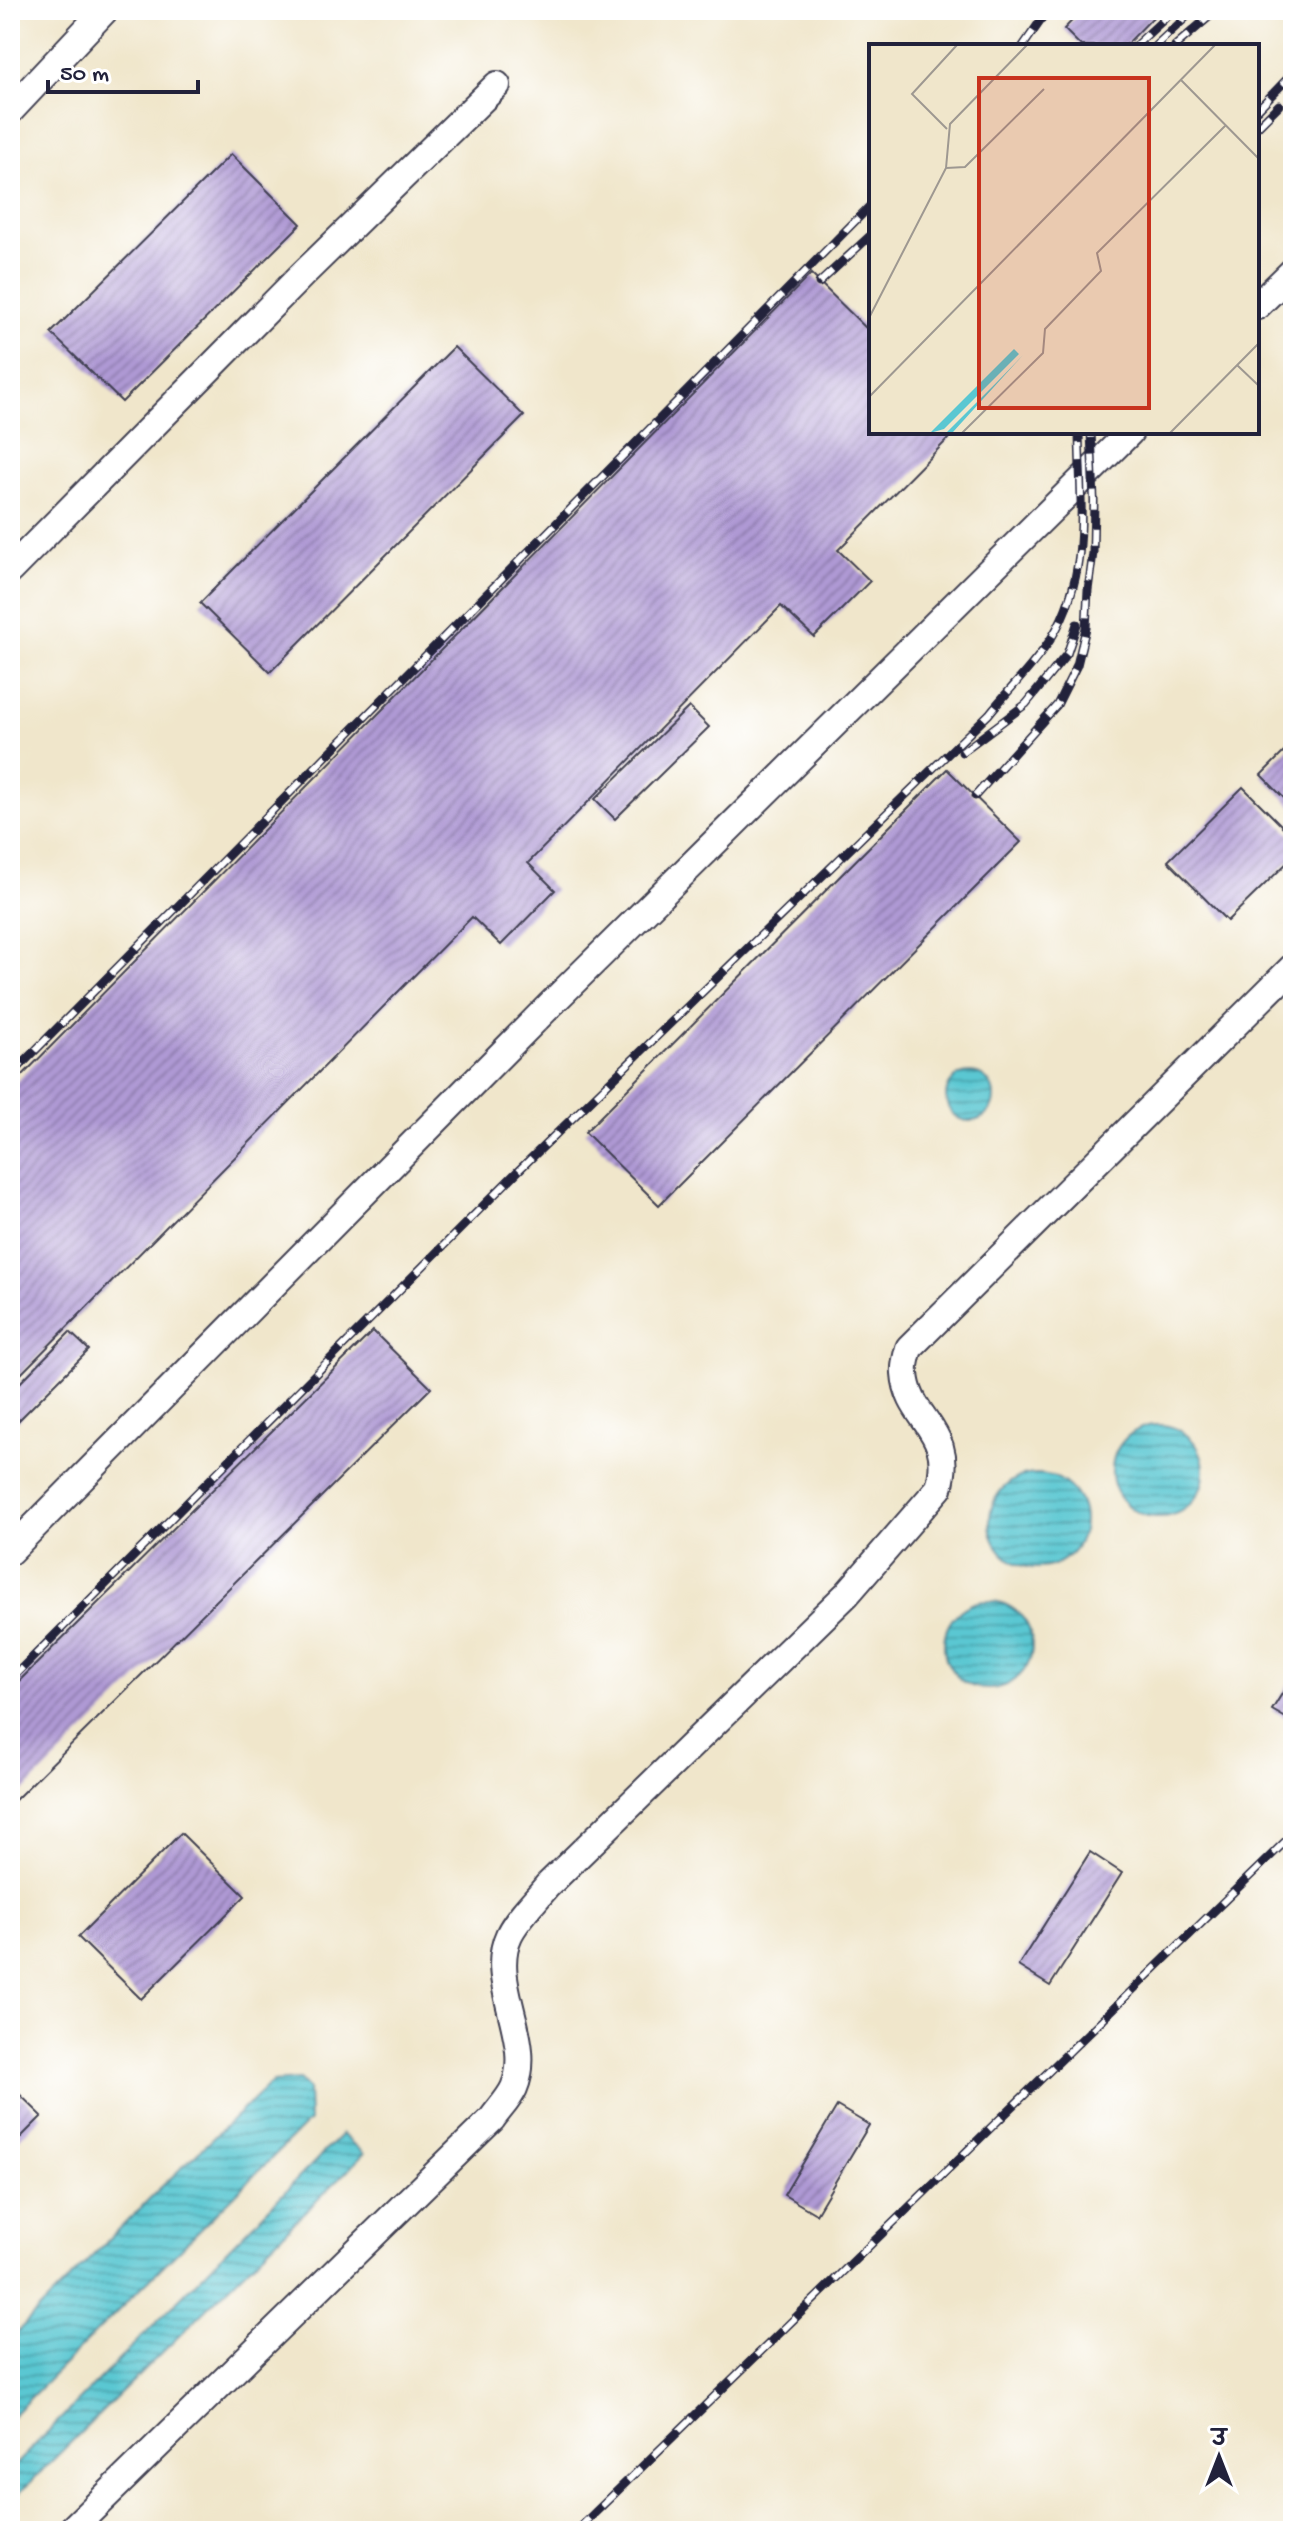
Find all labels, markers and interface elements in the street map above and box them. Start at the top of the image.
scale bar [48,44,198,94]
inset map [869,44,1259,434]
text: 50 m [60,61,109,90]
north arrow [1179,2417,1259,2497]
text: उ [1210,2428,1229,2454]

